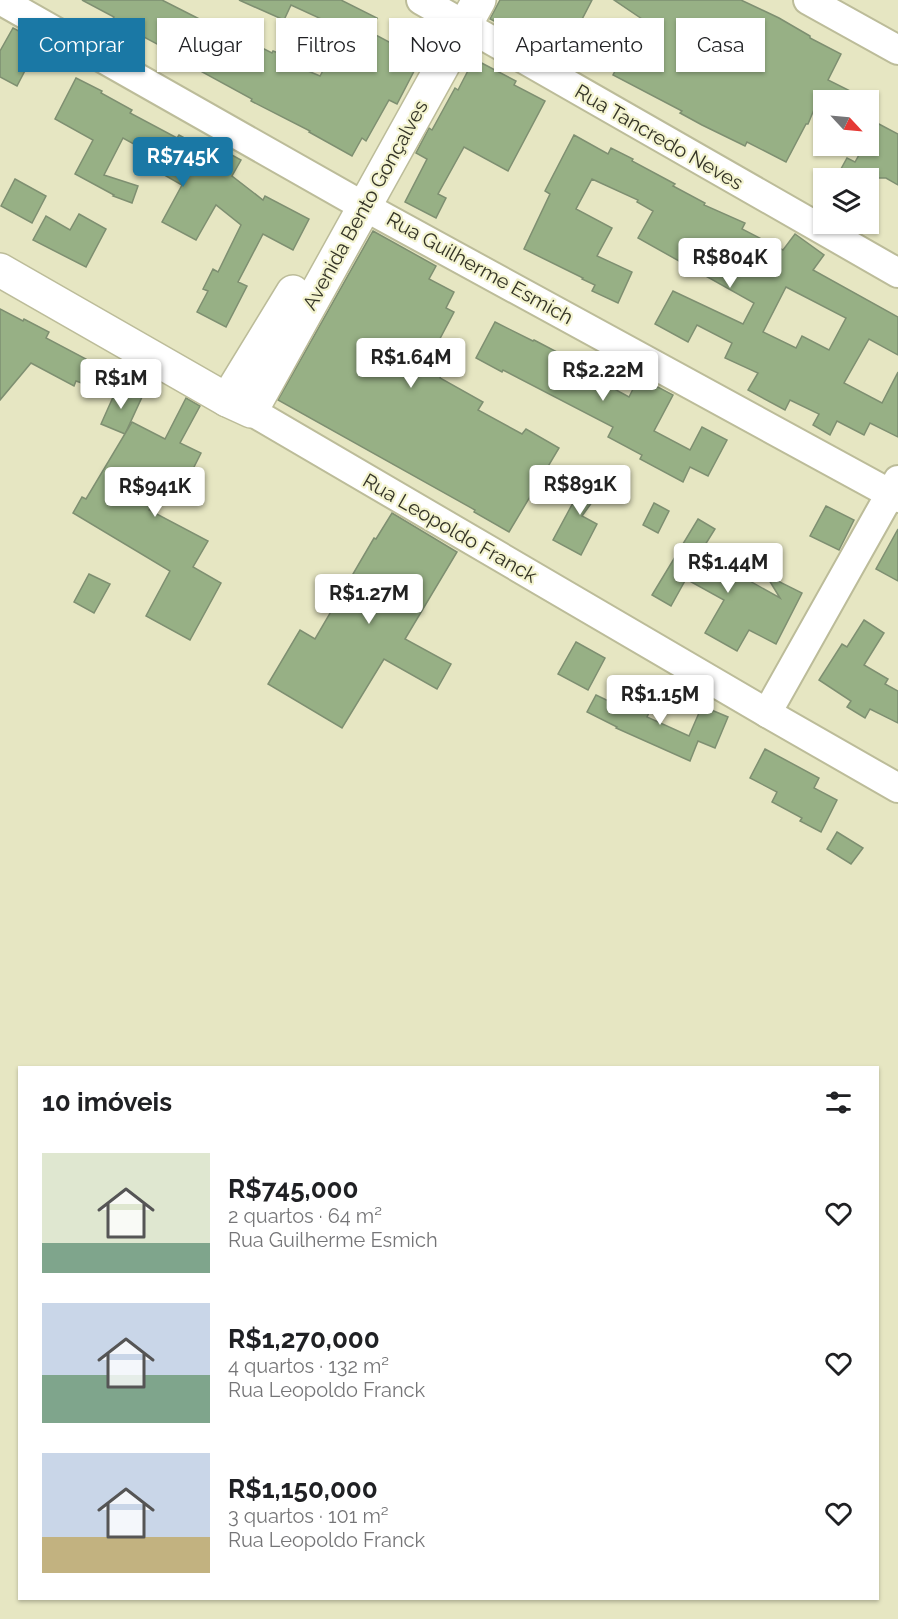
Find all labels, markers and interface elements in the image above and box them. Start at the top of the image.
chip: Comprar [18,18,145,72]
chip: Alugar [157,18,264,72]
chip: Filtros [276,18,377,72]
chip: Novo [389,18,482,72]
chip: Apartamento [494,18,664,72]
chip: Casa [676,18,765,72]
street label: Rua Tancredo Neves [571,79,747,195]
north arrow [813,90,879,156]
map controls [813,90,879,234]
street label: Avenida Bento Gonçalves [297,96,433,314]
pin: R$745K [134,137,232,188]
text: R$745K [147,144,219,168]
button: layers [813,168,879,234]
street label: Rua Guilherme Esmich [383,207,577,329]
pin: R$804K [681,238,779,289]
text: R$804K [692,245,768,269]
pin: R$1.64M [356,338,466,389]
text: R$1.64M [370,345,452,369]
pin: R$2.22M [548,351,658,402]
text: R$2.22M [562,358,644,382]
pin: R$1M [85,359,157,410]
text: R$1M [94,366,148,390]
pin: R$891K [531,465,629,516]
pin: R$941K [106,467,204,518]
street label: Rua Leopoldo Franck [359,468,542,588]
text: R$891K [543,472,617,496]
text: R$941K [119,474,191,498]
pin: R$1.44M [673,543,783,594]
text: R$1.44M [688,550,768,574]
pin: R$1.27M [314,574,424,625]
text: R$1.27M [329,581,409,605]
pin: R$1.15M [605,675,715,726]
text: R$1.15M [621,682,699,706]
icon: filters [822,1086,855,1119]
text: 10 imóveis [42,1087,172,1117]
text: R$745,000 [228,1174,359,1204]
icon: home [90,1177,162,1249]
icon: heart [822,1197,855,1230]
text: 2 quartos · 64 m² [228,1204,382,1228]
text: Rua Guilherme Esmich [228,1228,438,1252]
text: R$1,270,000 [228,1324,380,1354]
icon: home [90,1327,162,1399]
icon: heart [822,1347,855,1380]
text: 4 quartos · 132 m² [228,1354,389,1378]
text: Rua Leopoldo Franck [228,1378,425,1402]
text: R$1,150,000 [228,1474,378,1504]
icon: home [90,1477,162,1549]
icon: heart [822,1497,855,1530]
text: 3 quartos · 101 m² [228,1504,389,1528]
text: Rua Leopoldo Franck [228,1528,425,1552]

